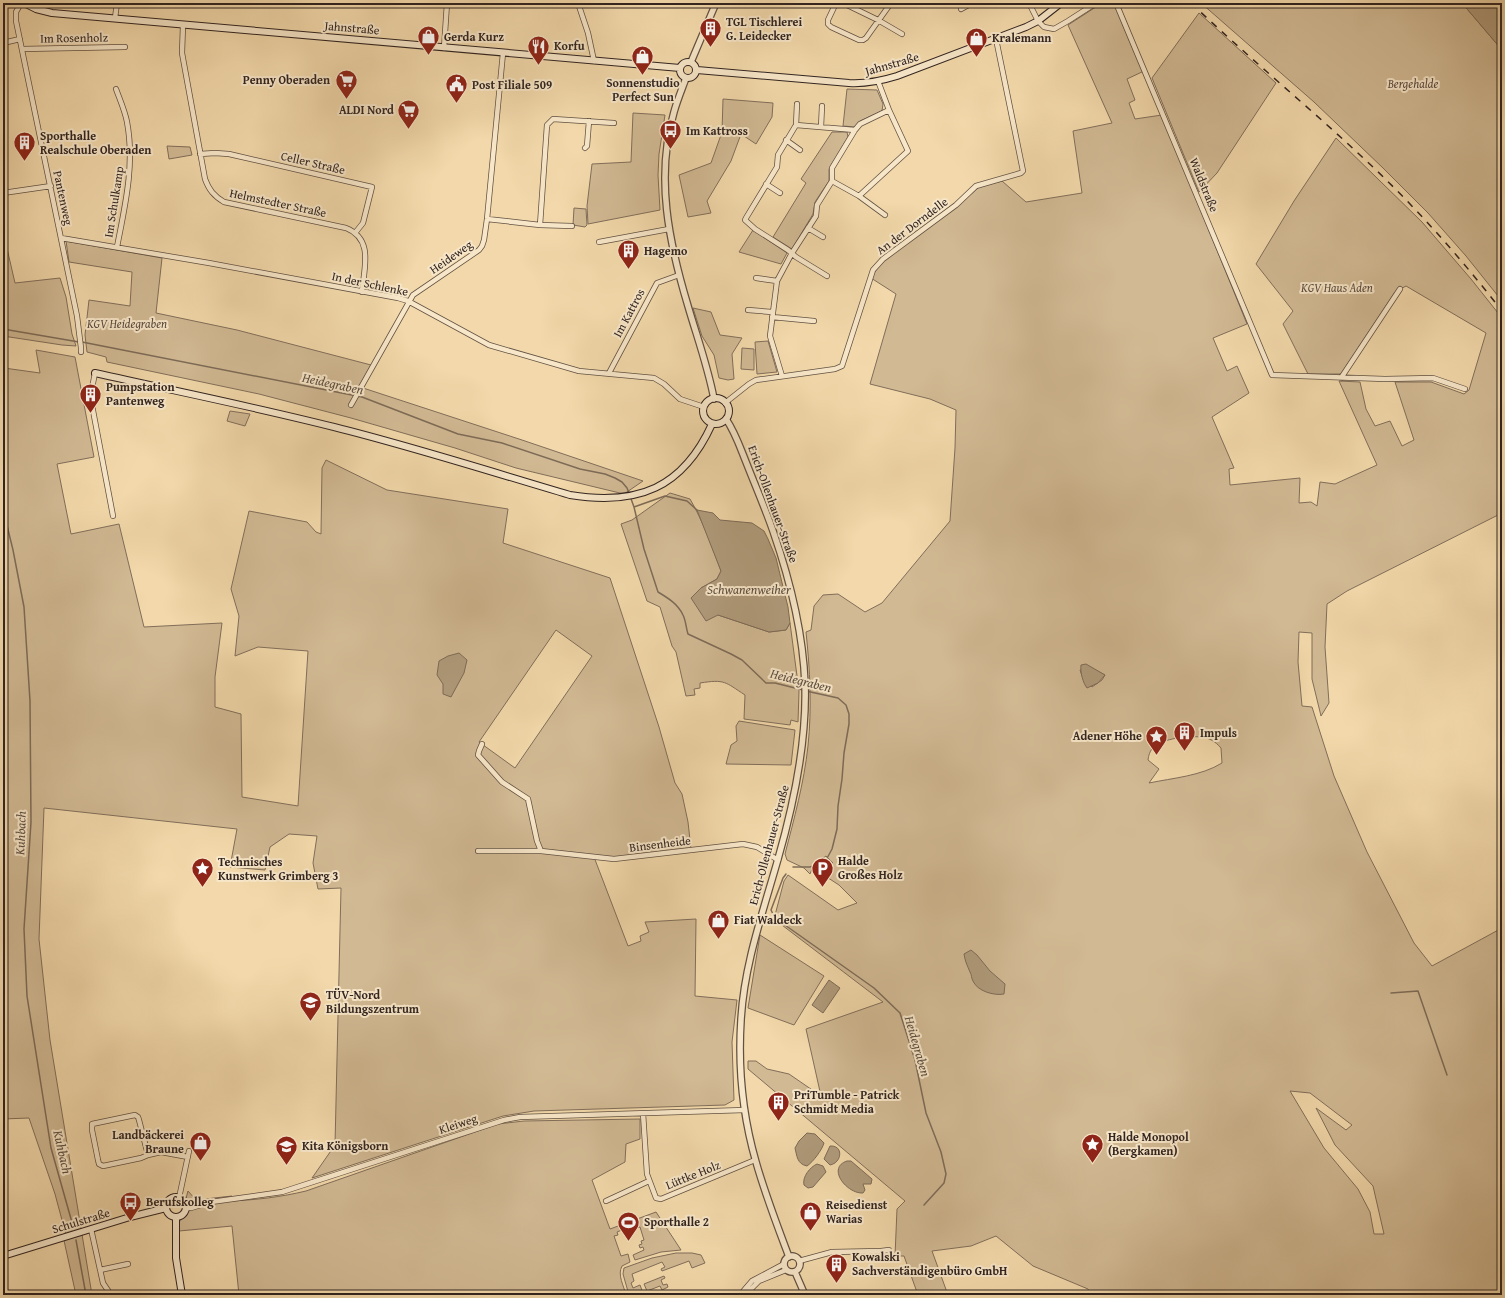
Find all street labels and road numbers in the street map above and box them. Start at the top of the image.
street label: Jahnstraße [322,16,381,38]
street label: Im Rosenholz [40,28,108,47]
street label: Jahnstraße [861,48,921,80]
street label: Celler Straße [279,147,347,178]
street label: Waldstraße [1186,155,1223,215]
street label: Im Schulkamp [99,165,128,239]
street label: Pantenweg [49,169,78,227]
street label: Helmstedter Straße [228,184,328,221]
street label: An der Dorndelle [872,193,951,258]
street label: Heideweg [426,236,476,278]
street label: In der Schlenke [330,267,410,300]
street label: Im Kattros [609,285,649,340]
street label: Erich-Ollenhauer-Straße [744,443,803,565]
street label: Erich-Ollenhauer-Straße [744,783,793,907]
street label: Binsenheide [628,831,692,856]
street label: Kleiweg [437,1109,479,1138]
street label: Lüttke Holz [663,1156,723,1193]
street label: Schulstraße [50,1204,112,1237]

